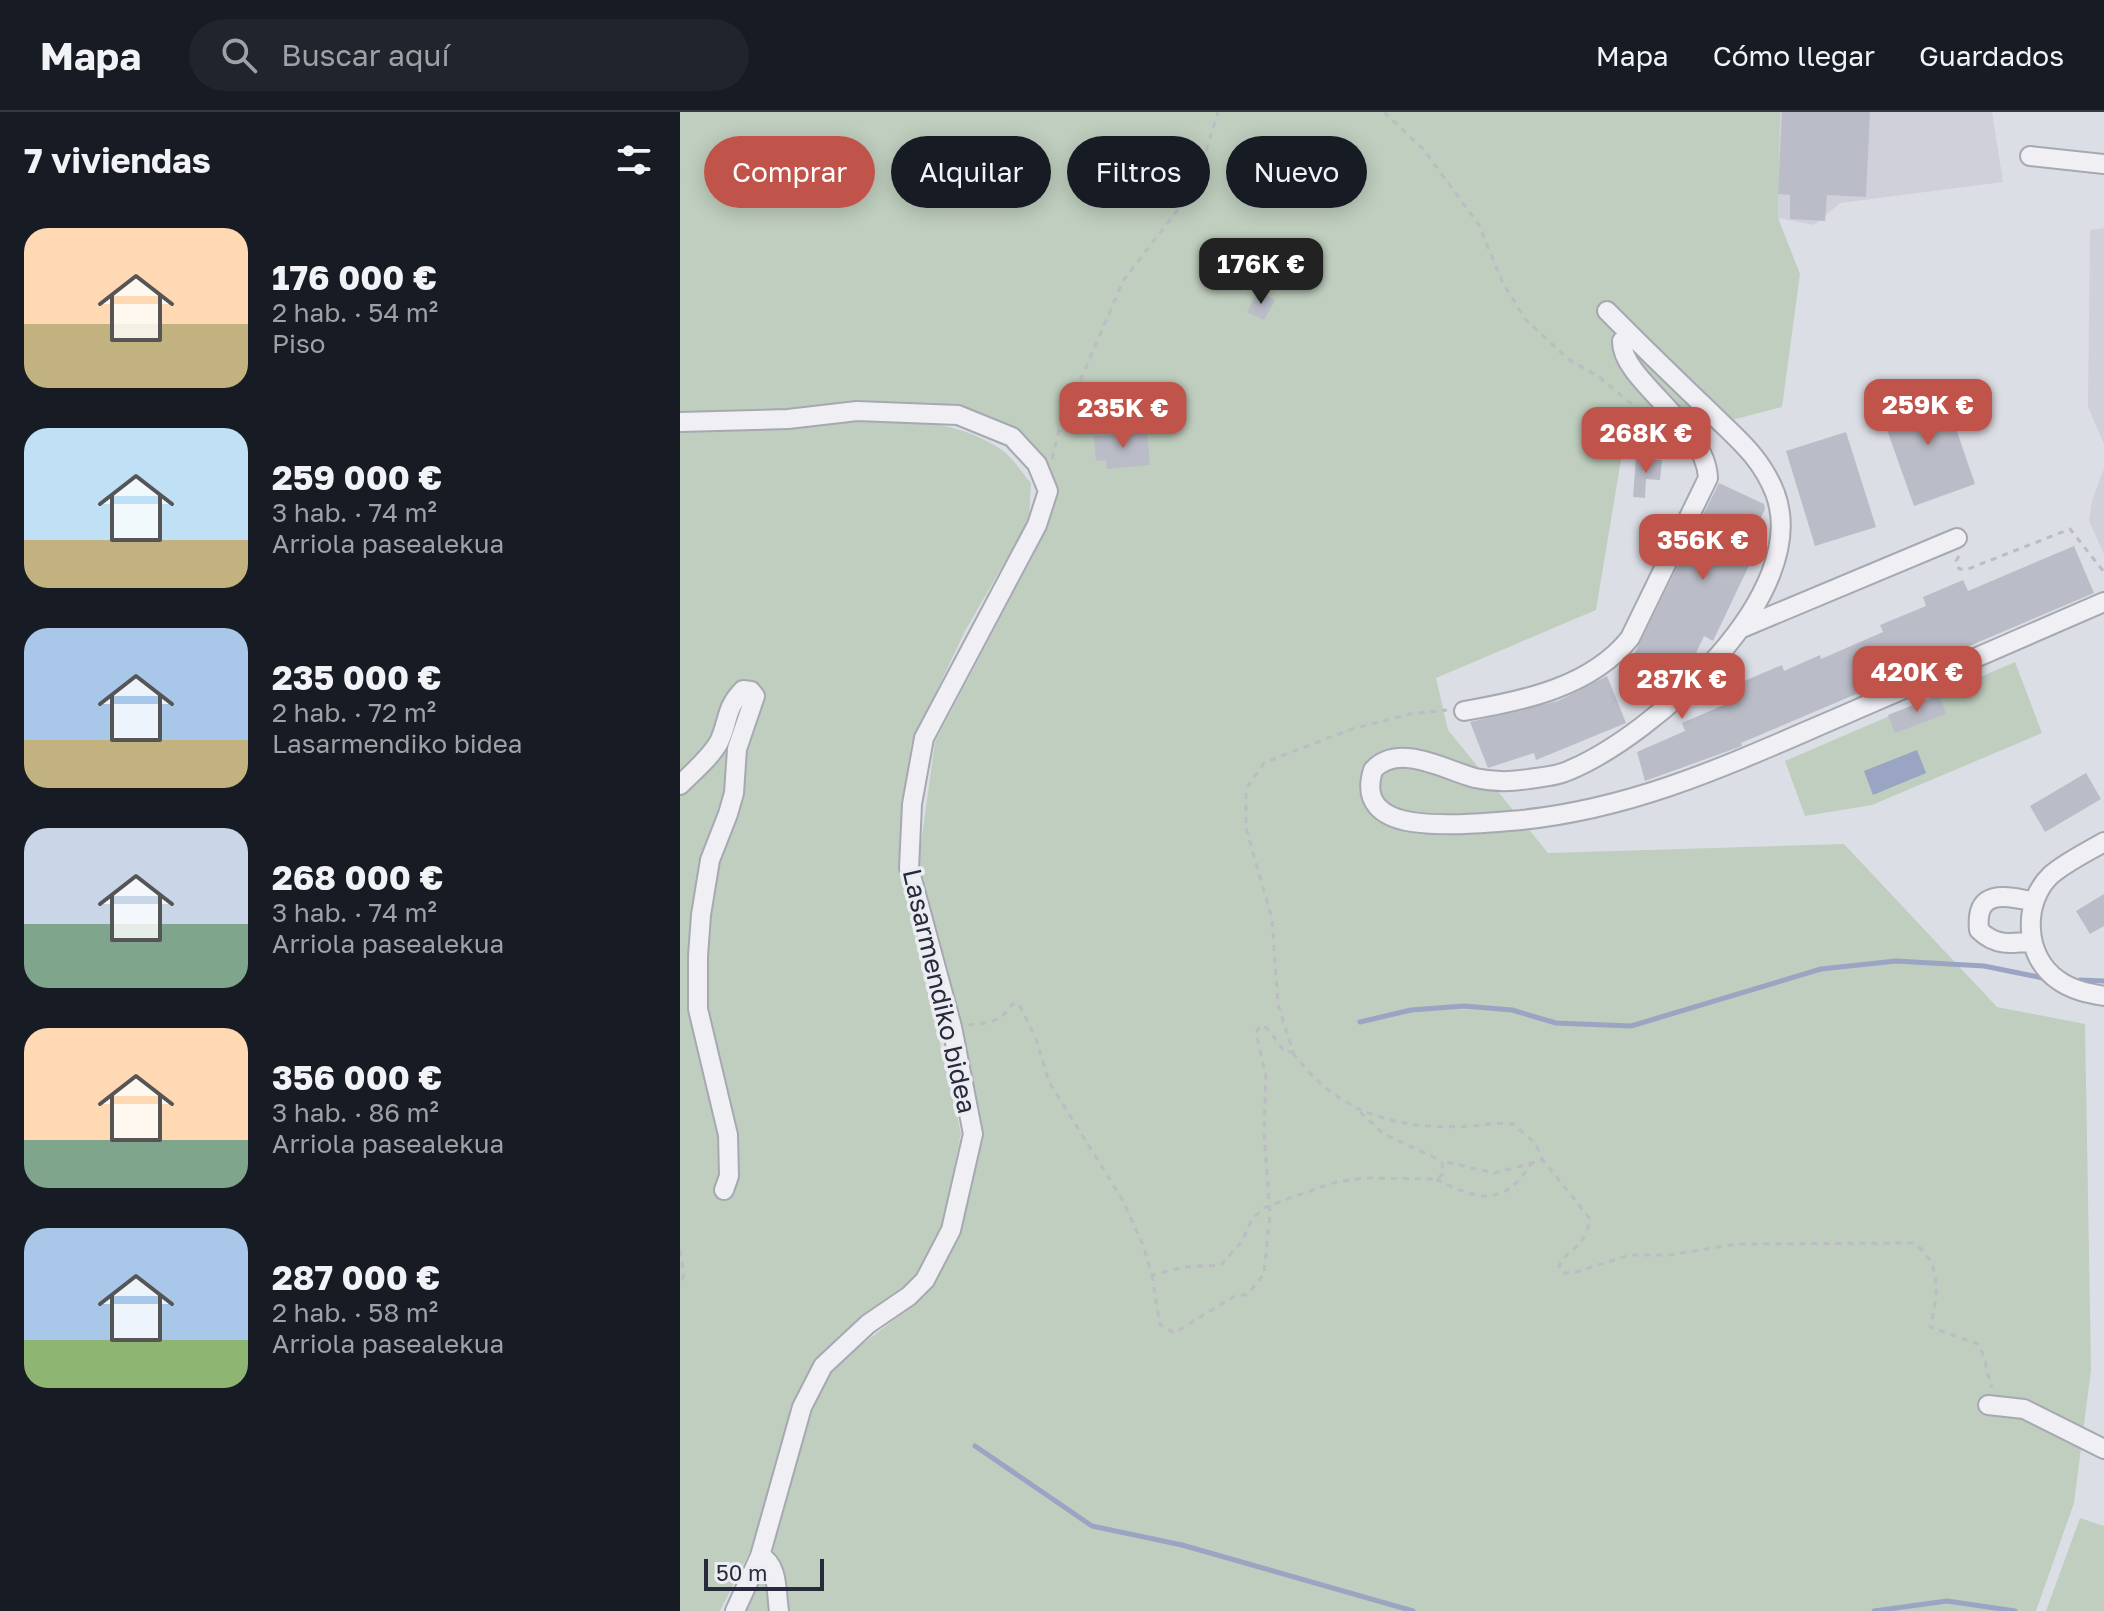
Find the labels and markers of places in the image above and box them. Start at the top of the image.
pin: 176K € [1196,238,1326,306]
pin: 259K € [1863,379,1993,447]
pin: 235K € [1058,382,1188,450]
pin: 268K € [1581,407,1711,475]
pin: 356K € [1638,514,1768,582]
pin: 420K € [1852,646,1982,714]
pin: 287K € [1617,653,1747,721]

